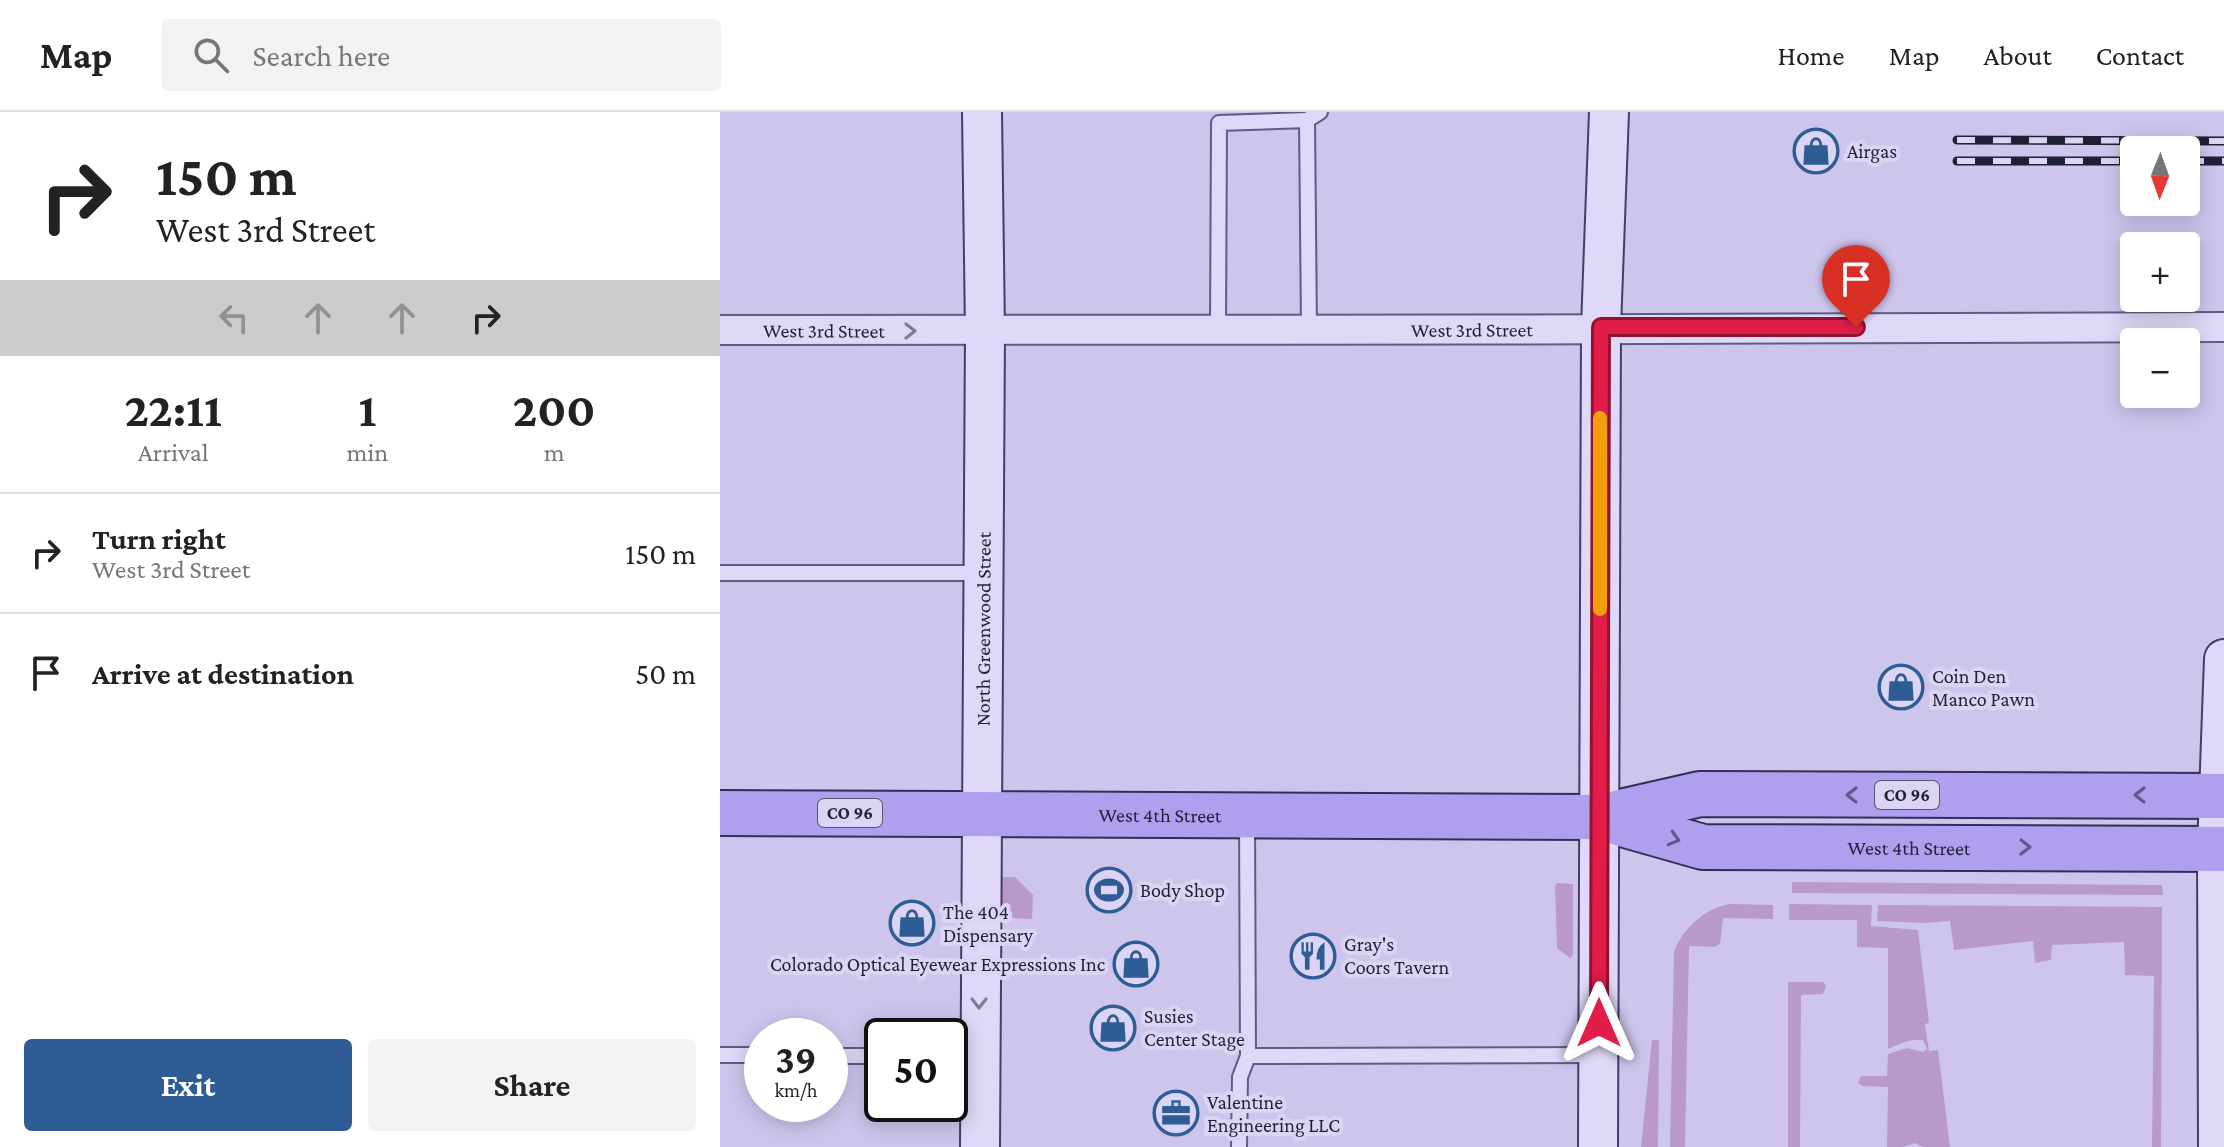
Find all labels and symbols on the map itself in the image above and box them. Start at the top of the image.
shop icon: Airgas [1792,127,1840,175]
north arrow [2120,136,2200,216]
place label: Airgas [1847,140,1897,163]
pin [1822,245,1890,327]
street label: West 3rd Street [1411,318,1533,341]
street label: West 3rd Street [763,319,885,342]
one-way arrow [904,322,917,340]
street label: North Greenwood Street [972,531,995,726]
shop icon: Coin Den Manco Pawn [1877,663,1925,711]
place label: Coin Den Manco Pawn [1932,665,2035,710]
road number: CO 96 [1875,781,1939,809]
one-way arrow [1845,786,1858,804]
one-way arrow [2133,786,2146,804]
road number: CO 96 [818,799,882,827]
street label: West 4th Street [1099,804,1222,826]
one-way arrow [1667,829,1680,846]
street label: West 4th Street [1848,837,1971,859]
one-way arrow [2019,838,2032,856]
sports icon: Body Shop [1085,866,1133,914]
place label: Body Shop [1140,879,1225,902]
shop icon: The 404 Dispensary [888,899,936,947]
place label: The 404 Dispensary [943,901,1034,947]
restaurant icon: Gray's Coors Tavern [1289,932,1337,980]
place label: Gray's Coors Tavern [1344,933,1449,978]
shop icon: Colorado Optical Eyewear Expressions Inc [1112,940,1160,988]
place label: Colorado Optical Eyewear Expressions Inc [770,953,1106,976]
position arrow [1557,981,1641,1065]
one-way arrow [970,997,988,1010]
shop icon: Susies Center Stage [1089,1004,1137,1052]
place label: Susies Center Stage [1144,1005,1245,1051]
speed limit sign: 50 [864,1018,968,1122]
office icon: Valentine Engineering LLC [1152,1089,1200,1137]
place label: Valentine Engineering LLC [1207,1091,1340,1137]

